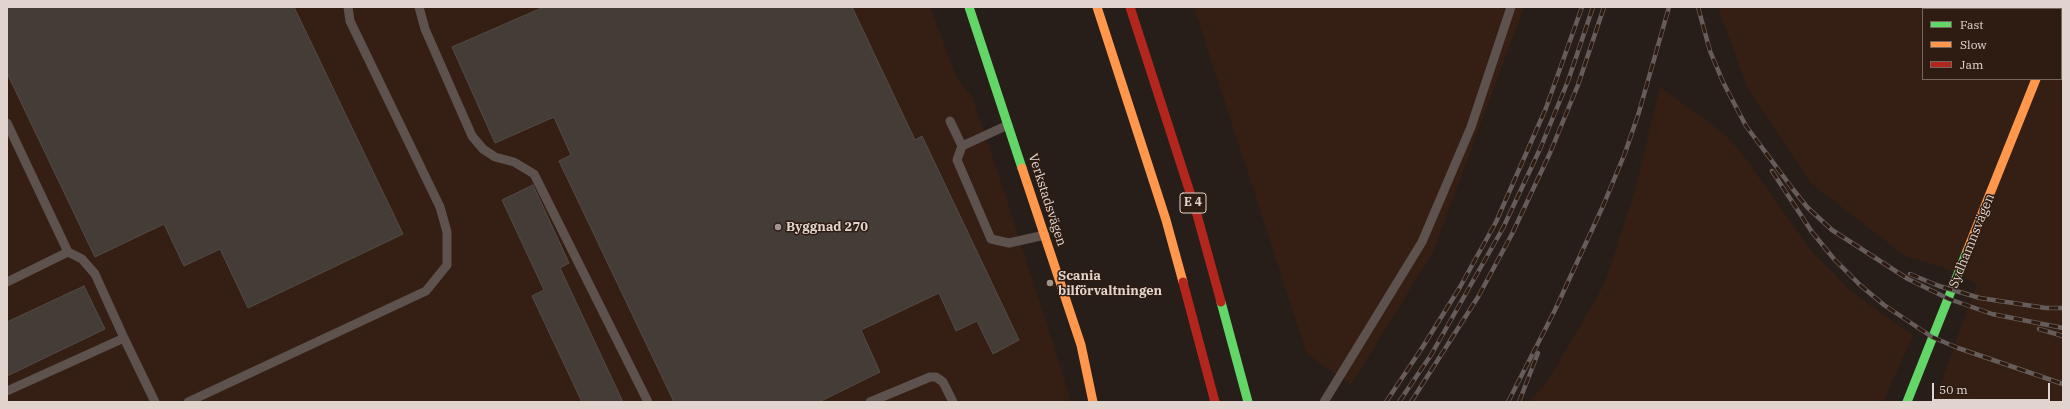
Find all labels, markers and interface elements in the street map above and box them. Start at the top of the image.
legend [1922,8,2062,80]
text: Fast [1960,17,1984,32]
text: Slow [1960,37,1987,52]
text: Jam [1960,57,1983,72]
street label: Verkstadsvägen [1025,152,1069,248]
street label: Sydhamnsvägen [1946,191,1998,291]
road number: E 4 [1180,193,1206,213]
place label: Byggnad 270 [786,219,868,235]
marker: Byggnad 270 [773,222,783,232]
place label: Scania bilförvaltningen [1058,268,1162,299]
marker: Scania bilförvaltningen [1045,278,1055,288]
scale bar [1934,375,2052,401]
text: 50 m [1939,382,1968,397]

